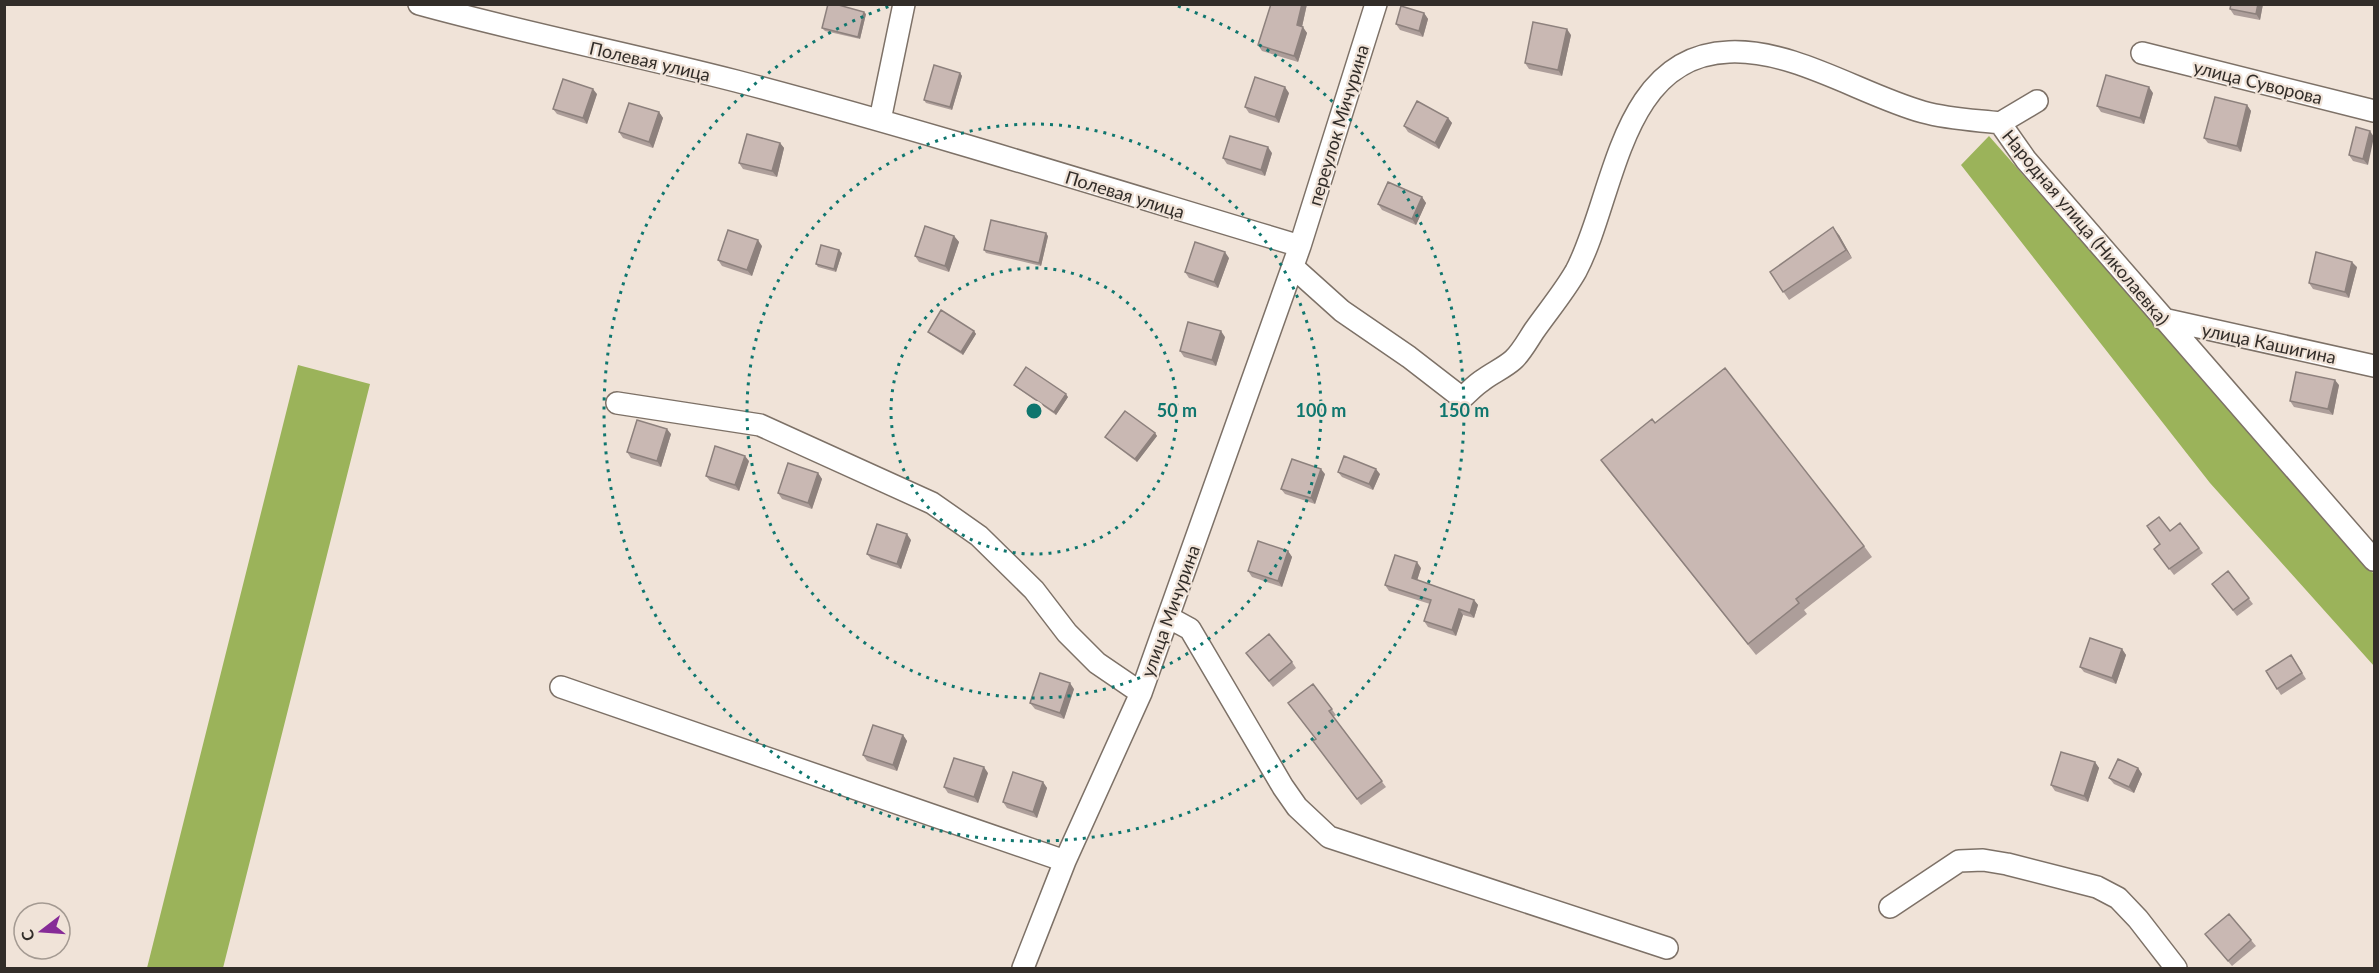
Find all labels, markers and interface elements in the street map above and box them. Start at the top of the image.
street label: Полевая улица [587,36,713,86]
street label: переулок Мичурина [1303,42,1373,208]
street label: улица Суворова [2191,55,2325,109]
street label: Народная улица (Николаевка) [1998,125,2174,329]
street label: Полевая улица [1063,165,1187,223]
street label: улица Кашигина [2200,318,2338,368]
text: 50 m [1157,399,1197,421]
text: 100 m [1296,399,1346,421]
text: 150 m [1439,399,1489,421]
centre of rings [1024,401,1044,421]
street label: улица Мичурина [1136,542,1204,680]
north arrow [12,901,72,961]
text: С [16,927,38,943]

